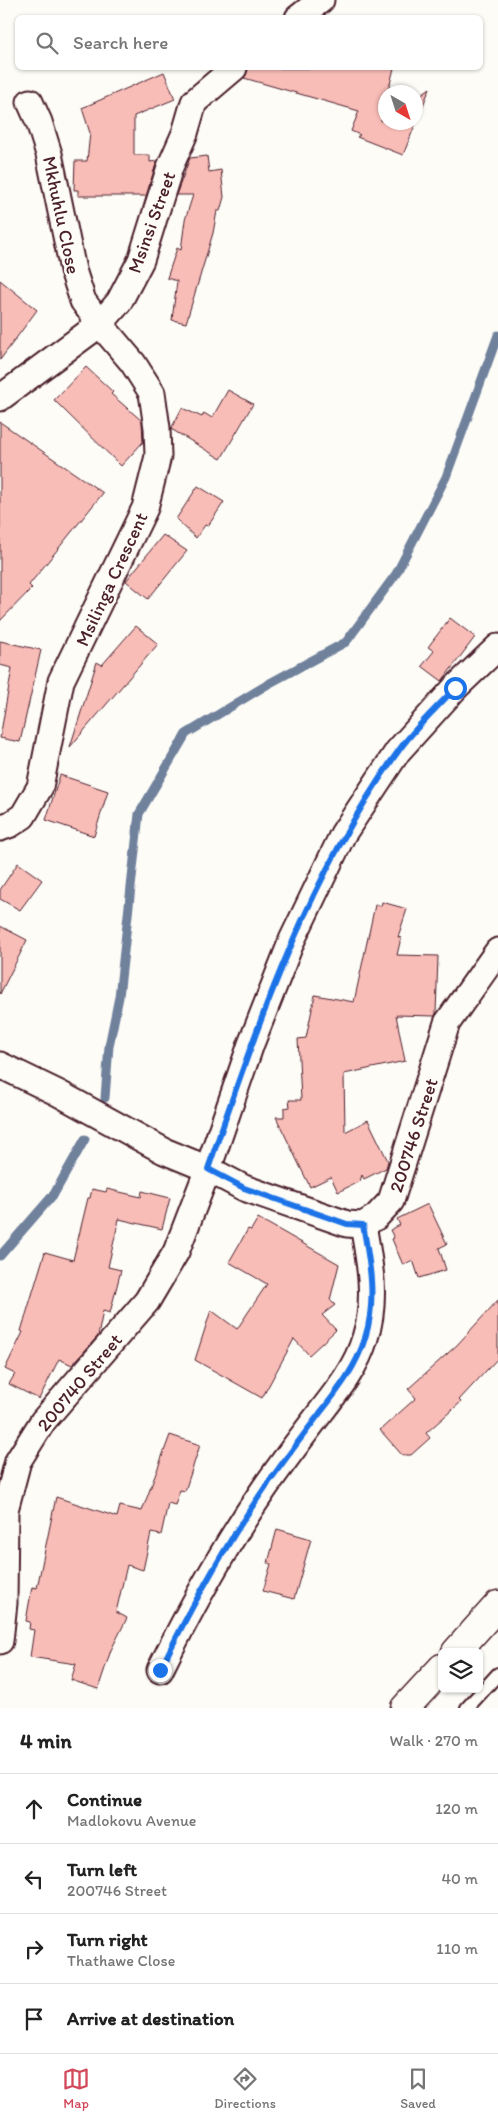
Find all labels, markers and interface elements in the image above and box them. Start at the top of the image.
search box [15,15,483,70]
icon: search [33,29,61,57]
text: Search here [73,31,168,54]
north arrow [378,85,423,130]
street label: Mkhuhlu Close [38,154,85,276]
street label: Msinsi Street [122,168,180,276]
street label: Msilinga Crescent [70,508,153,650]
route start [444,677,467,700]
street label: 200746 Street [384,1075,443,1195]
street label: 200740 Street [32,1329,127,1436]
map controls [438,1648,483,1693]
button: layers [438,1648,483,1693]
route end [149,1659,172,1682]
text: 4 min [20,1728,72,1753]
text: Walk · 270 m [390,1731,478,1750]
text: Continue [67,1788,142,1811]
icon: ahead [20,1795,48,1823]
text: 120 m [435,1799,478,1818]
text: Madlokovu Avenue [67,1811,197,1830]
text: Turn left [67,1858,137,1881]
icon: left [20,1865,48,1893]
text: 40 m [441,1869,478,1888]
text: 200746 Street [67,1881,167,1900]
text: Turn right [67,1928,148,1951]
icon: right [20,1935,48,1963]
text: 110 m [436,1939,478,1958]
text: Thathawe Close [67,1951,175,1970]
icon: arrive [20,2005,48,2033]
text: Arrive at destination [67,2007,234,2030]
tab: Map [62,2065,90,2112]
tab: Directions [214,2065,276,2112]
tab: Saved [400,2065,436,2112]

